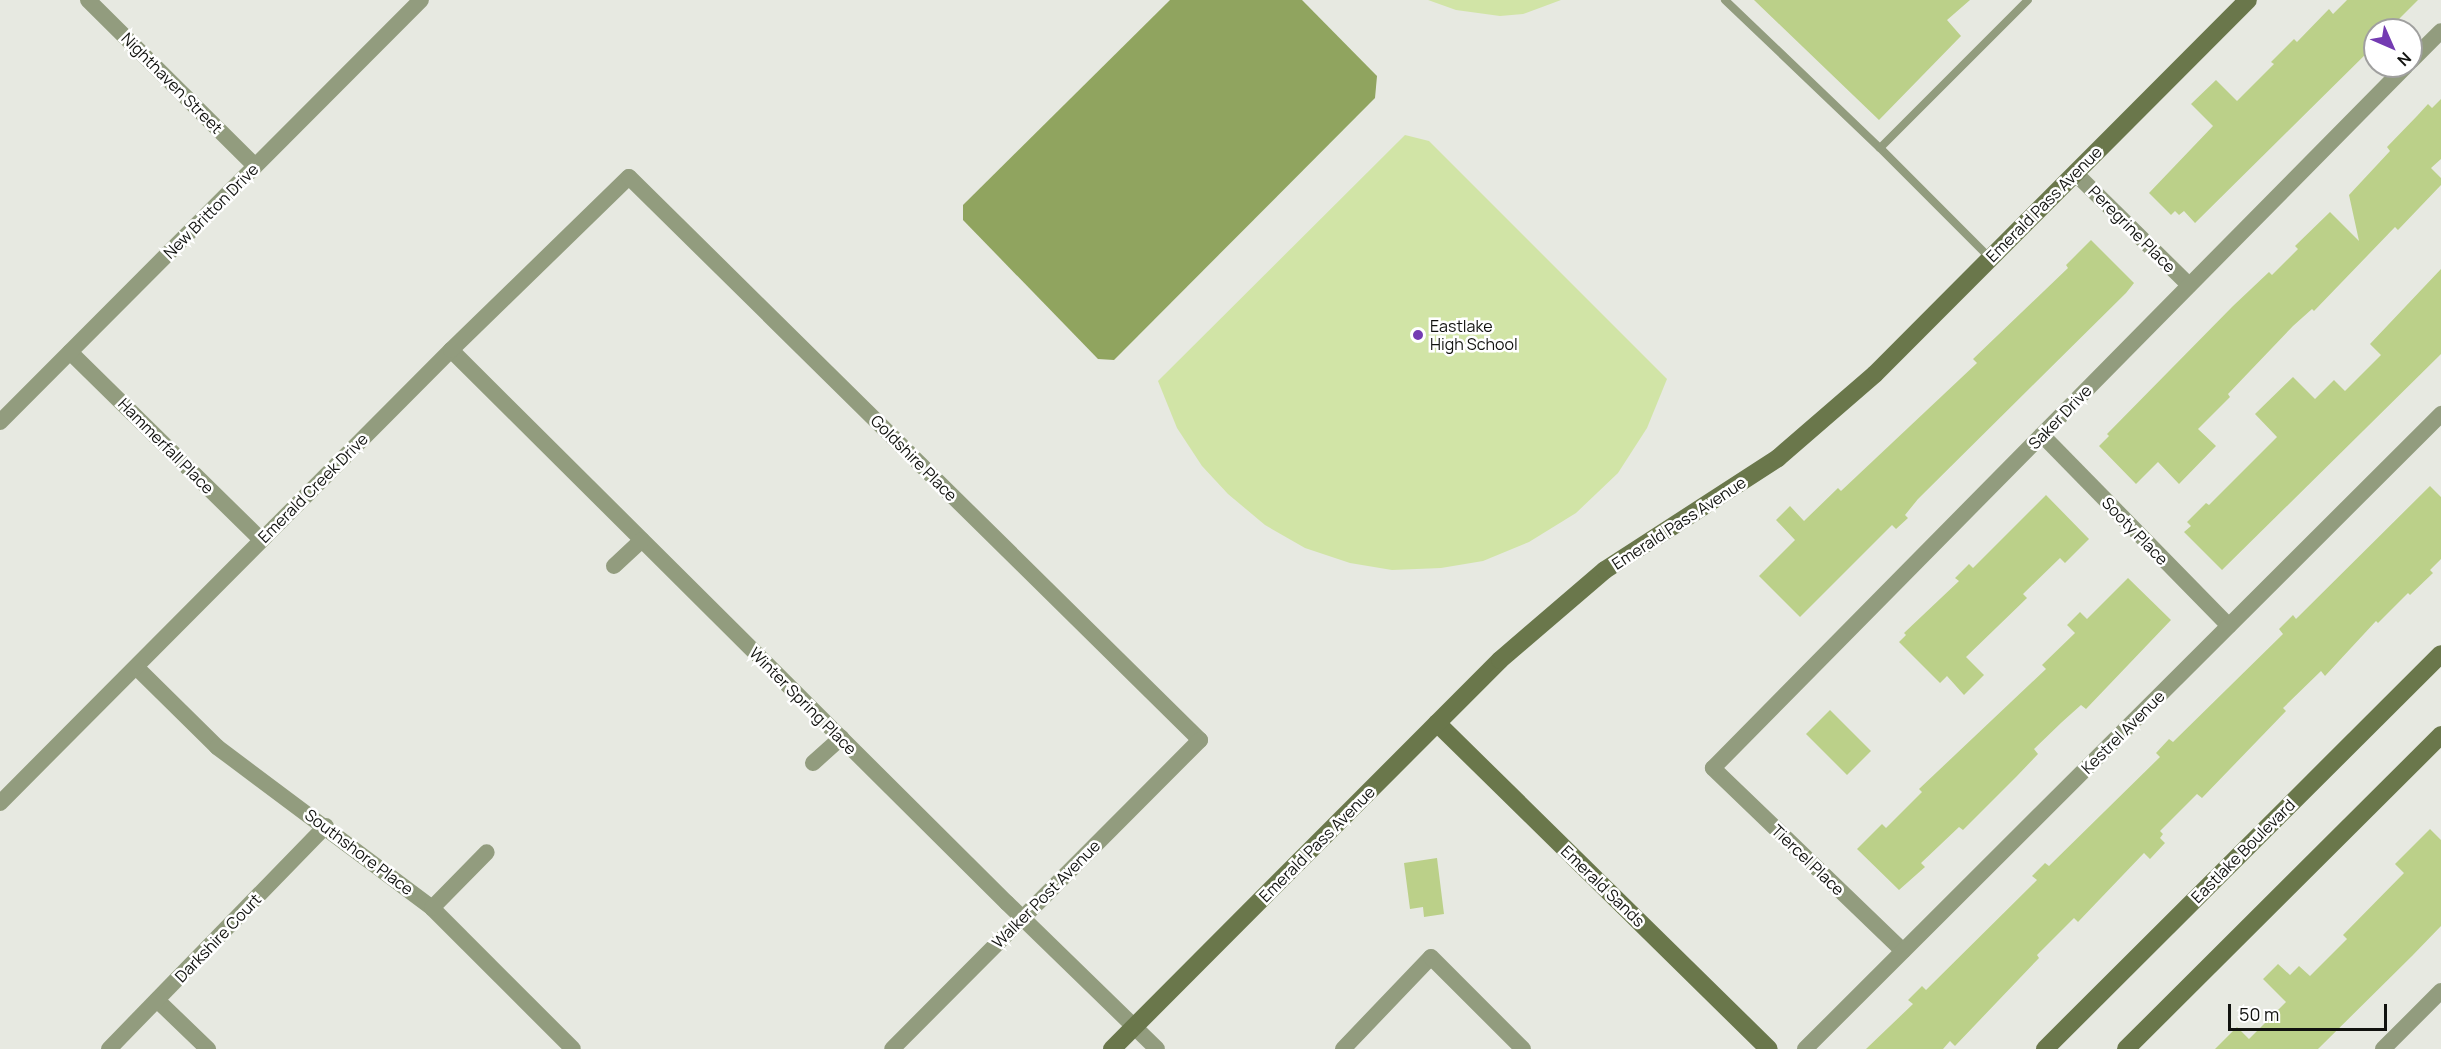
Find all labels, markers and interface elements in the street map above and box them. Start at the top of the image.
north arrow [2363,18,2423,78]
street label: Nighthaven Street [118,29,226,137]
text: N [2392,47,2416,71]
street label: Emerald Pass Avenue [1982,142,2106,266]
street label: New Britton Drive [160,160,262,262]
street label: Peregrine Place [2084,181,2180,277]
place label: Eastlake High School [1430,316,1518,354]
marker: Eastlake High School [1411,328,1425,342]
street label: Saker Drive [2025,381,2095,453]
street label: Hammerfall Place [114,394,218,498]
street label: Goldshire Place [867,411,961,505]
street label: Emerald Creek Drive [254,429,372,547]
street label: Emerald Pass Avenue [1608,473,1750,573]
street label: Sooty Place [2098,493,2172,569]
street label: Winter Spring Place [745,643,861,759]
street label: Kestrel Avenue [2077,686,2169,778]
street label: Emerald Pass Avenue [1255,782,1379,906]
street label: Eastlake Boulevard [2187,795,2299,907]
street label: Southshore Place [301,805,417,899]
street label: Tiercel Place [1768,821,1848,899]
street label: Walker Post Avenue [988,836,1104,952]
street label: Emerald Sands [1557,841,1649,931]
street label: Darkshire Court [171,890,265,986]
scale bar [2231,992,2390,1030]
text: 50 m [2239,1002,2279,1026]

